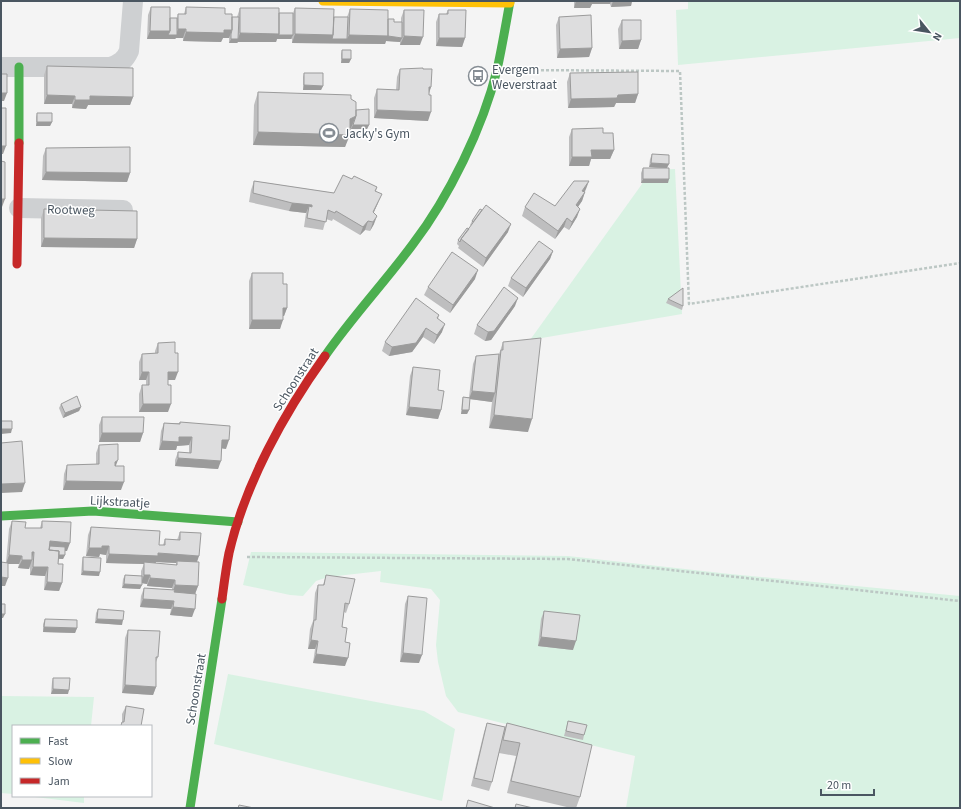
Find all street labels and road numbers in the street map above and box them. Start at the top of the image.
street label: Rootweg [47,201,95,219]
street label: Schoonstraat [269,344,323,415]
street label: Lijkstraatje [90,491,150,513]
street label: Schoonstraat [181,651,211,726]

